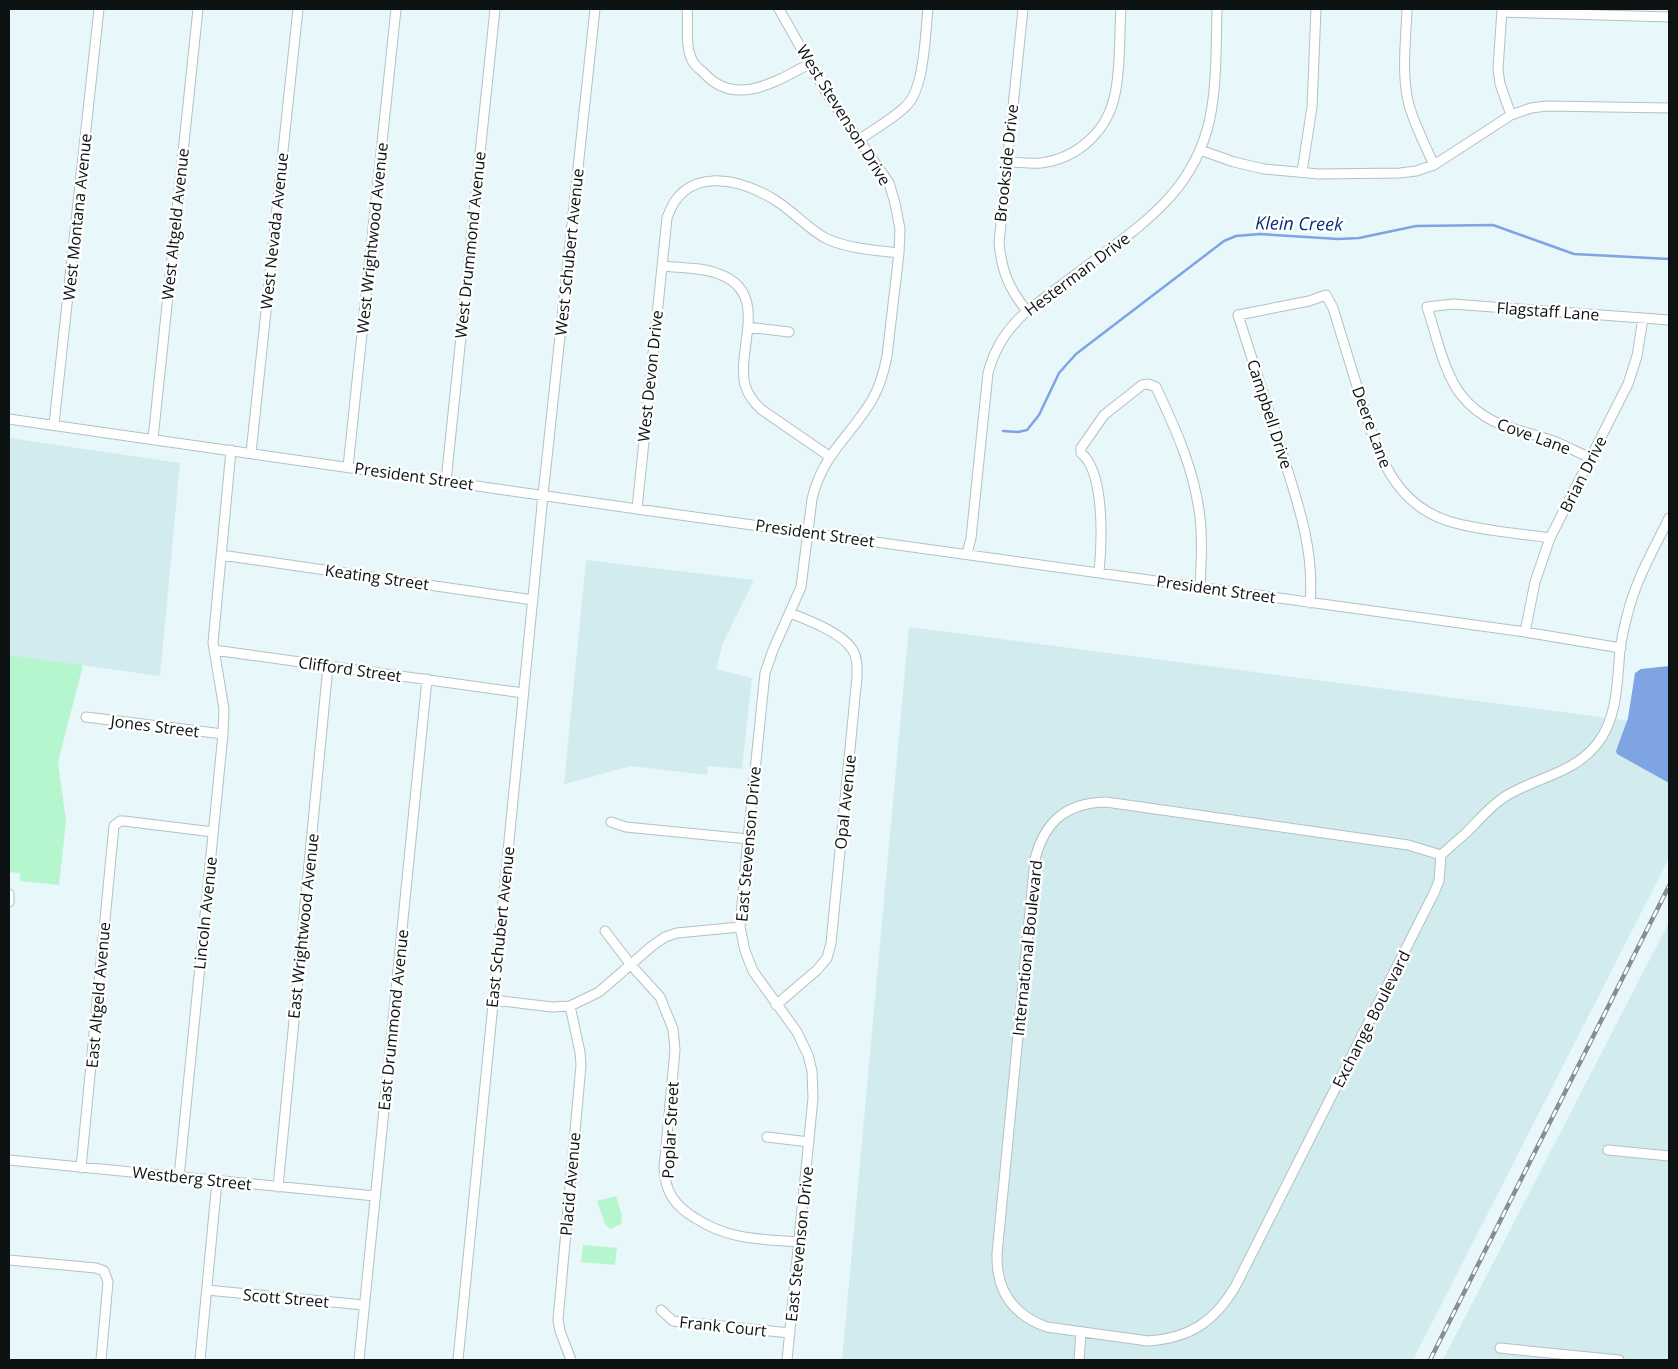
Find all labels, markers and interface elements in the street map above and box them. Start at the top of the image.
street label: West Stevenson Drive [792,41,896,189]
street label: Brookside Drive [989,103,1023,223]
street label: West Montana Avenue [57,132,97,302]
street label: West Wrightwood Avenue [351,141,393,335]
street label: West Altgeld Avenue [156,147,194,301]
street label: West Drummond Avenue [449,150,491,340]
street label: West Nevada Avenue [255,151,293,311]
street label: West Schubert Avenue [549,167,589,337]
water label: Klein Creek [1255,210,1344,236]
street label: Hesterman Drive [1020,227,1134,321]
street label: Flagstaff Lane [1496,296,1600,326]
street label: West Devon Drive [632,309,668,443]
street label: Campbell Drive [1242,357,1298,471]
street label: Deere Lane [1347,383,1397,471]
street label: Cove Lane [1494,413,1574,459]
street label: Brian Drive [1554,432,1612,516]
street label: President Street [353,457,475,495]
street label: President Street [754,514,876,552]
street label: Keating Street [324,559,431,595]
street label: President Street [1155,570,1277,608]
street label: Clifford Street [297,651,403,687]
street label: Jones Street [107,709,201,742]
street label: Opal Avenue [829,754,861,850]
street label: East Stevenson Drive [730,765,766,923]
street label: East Wrightwood Avenue [282,832,324,1020]
street label: East Schubert Avenue [481,845,519,1009]
street label: Lincoln Avenue [188,856,222,970]
street label: International Boulevard [1007,859,1047,1037]
street label: East Altgeld Avenue [81,921,115,1069]
street label: East Drummond Avenue [373,928,413,1112]
street label: Exchange Boulevard [1327,947,1415,1091]
street label: Poplar Street [656,1081,684,1179]
street label: Placid Avenue [555,1131,585,1237]
street label: Westberg Street [131,1161,253,1195]
street label: East Stevenson Drive [780,1165,818,1323]
street label: Scott Street [242,1283,330,1313]
street label: Frank Court [678,1310,768,1342]

